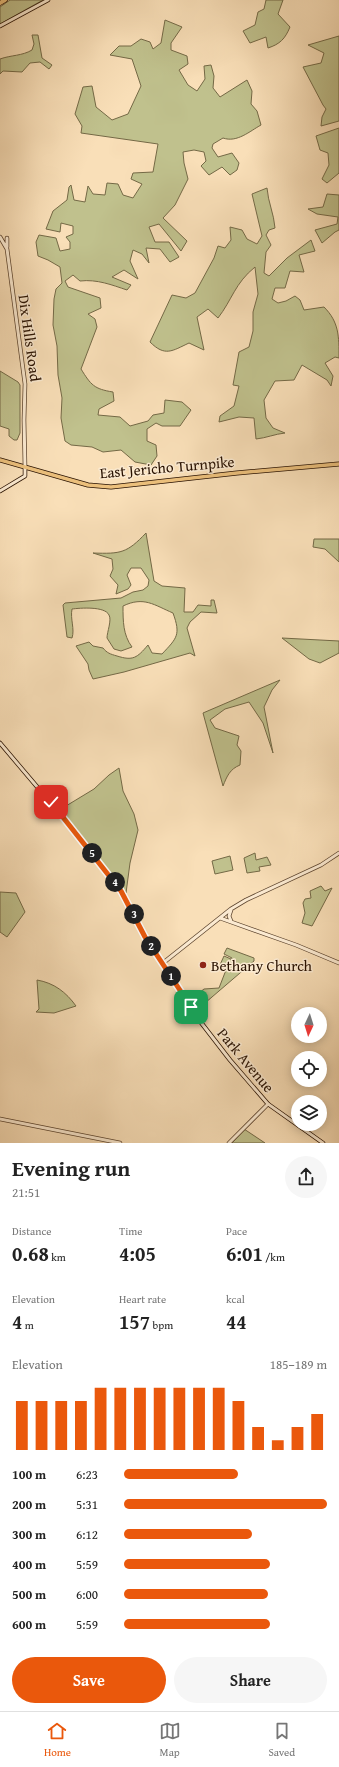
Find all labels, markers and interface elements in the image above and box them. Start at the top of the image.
street label: Dix Hills Road [14,293,46,383]
street label: East Jericho Turnpike [99,451,235,483]
pin [34,785,68,819]
icon: check [40,791,62,813]
pin: 5 [82,843,102,863]
text: 5 [89,845,95,861]
pin: 4 [105,872,125,892]
text: 4 [112,874,118,890]
pin: 3 [124,904,144,924]
text: 3 [131,906,137,922]
pin: 2 [141,936,161,956]
text: 2 [148,938,154,954]
place label: Bethany Church [211,955,313,976]
marker: Bethany Church [198,960,208,970]
pin: 1 [161,966,181,986]
text: 1 [168,968,174,984]
pin [174,990,208,1024]
icon: arrive [180,996,202,1018]
north arrow [291,1007,327,1043]
map controls [291,1007,327,1131]
street label: Park Avenue [213,1023,279,1097]
button: locate [291,1051,327,1087]
button: layers [291,1095,327,1131]
text: Evening run [12,1152,130,1184]
button: share [285,1156,327,1198]
text: 21:51 [12,1183,40,1202]
text: Distance [12,1223,51,1239]
text: Time [119,1223,142,1239]
text: Pace [226,1223,247,1239]
text: 0.68 [12,1239,49,1268]
text: 4:05 [119,1239,156,1268]
text: 6:01 [226,1239,263,1268]
text: km [49,1249,66,1265]
text: /km [263,1249,285,1265]
text: Elevation [12,1291,55,1307]
text: Heart rate [119,1291,166,1307]
text: kcal [226,1291,245,1307]
text: 4 [12,1307,22,1336]
text: 157 [119,1307,150,1336]
text: 44 [226,1307,247,1336]
text: m [22,1317,34,1333]
text: bpm [150,1317,173,1333]
text: Elevation [12,1355,63,1374]
text: 185–189 m [270,1355,327,1374]
text: 100 m [12,1465,46,1484]
text: 6:23 [76,1465,98,1484]
text: 200 m [12,1495,46,1514]
text: 5:31 [76,1495,98,1514]
text: 300 m [12,1525,46,1544]
text: 6:12 [76,1525,98,1544]
text: 400 m [12,1555,46,1574]
text: 5:59 [76,1555,98,1574]
text: 500 m [12,1585,46,1604]
text: 6:00 [76,1585,98,1604]
text: 600 m [12,1615,46,1634]
text: 5:59 [76,1615,98,1634]
button: Save [12,1657,166,1703]
button: Share [174,1657,327,1703]
tab: Home [44,1720,71,1760]
tab: Map [159,1720,181,1760]
tab: Saved [268,1720,295,1760]

